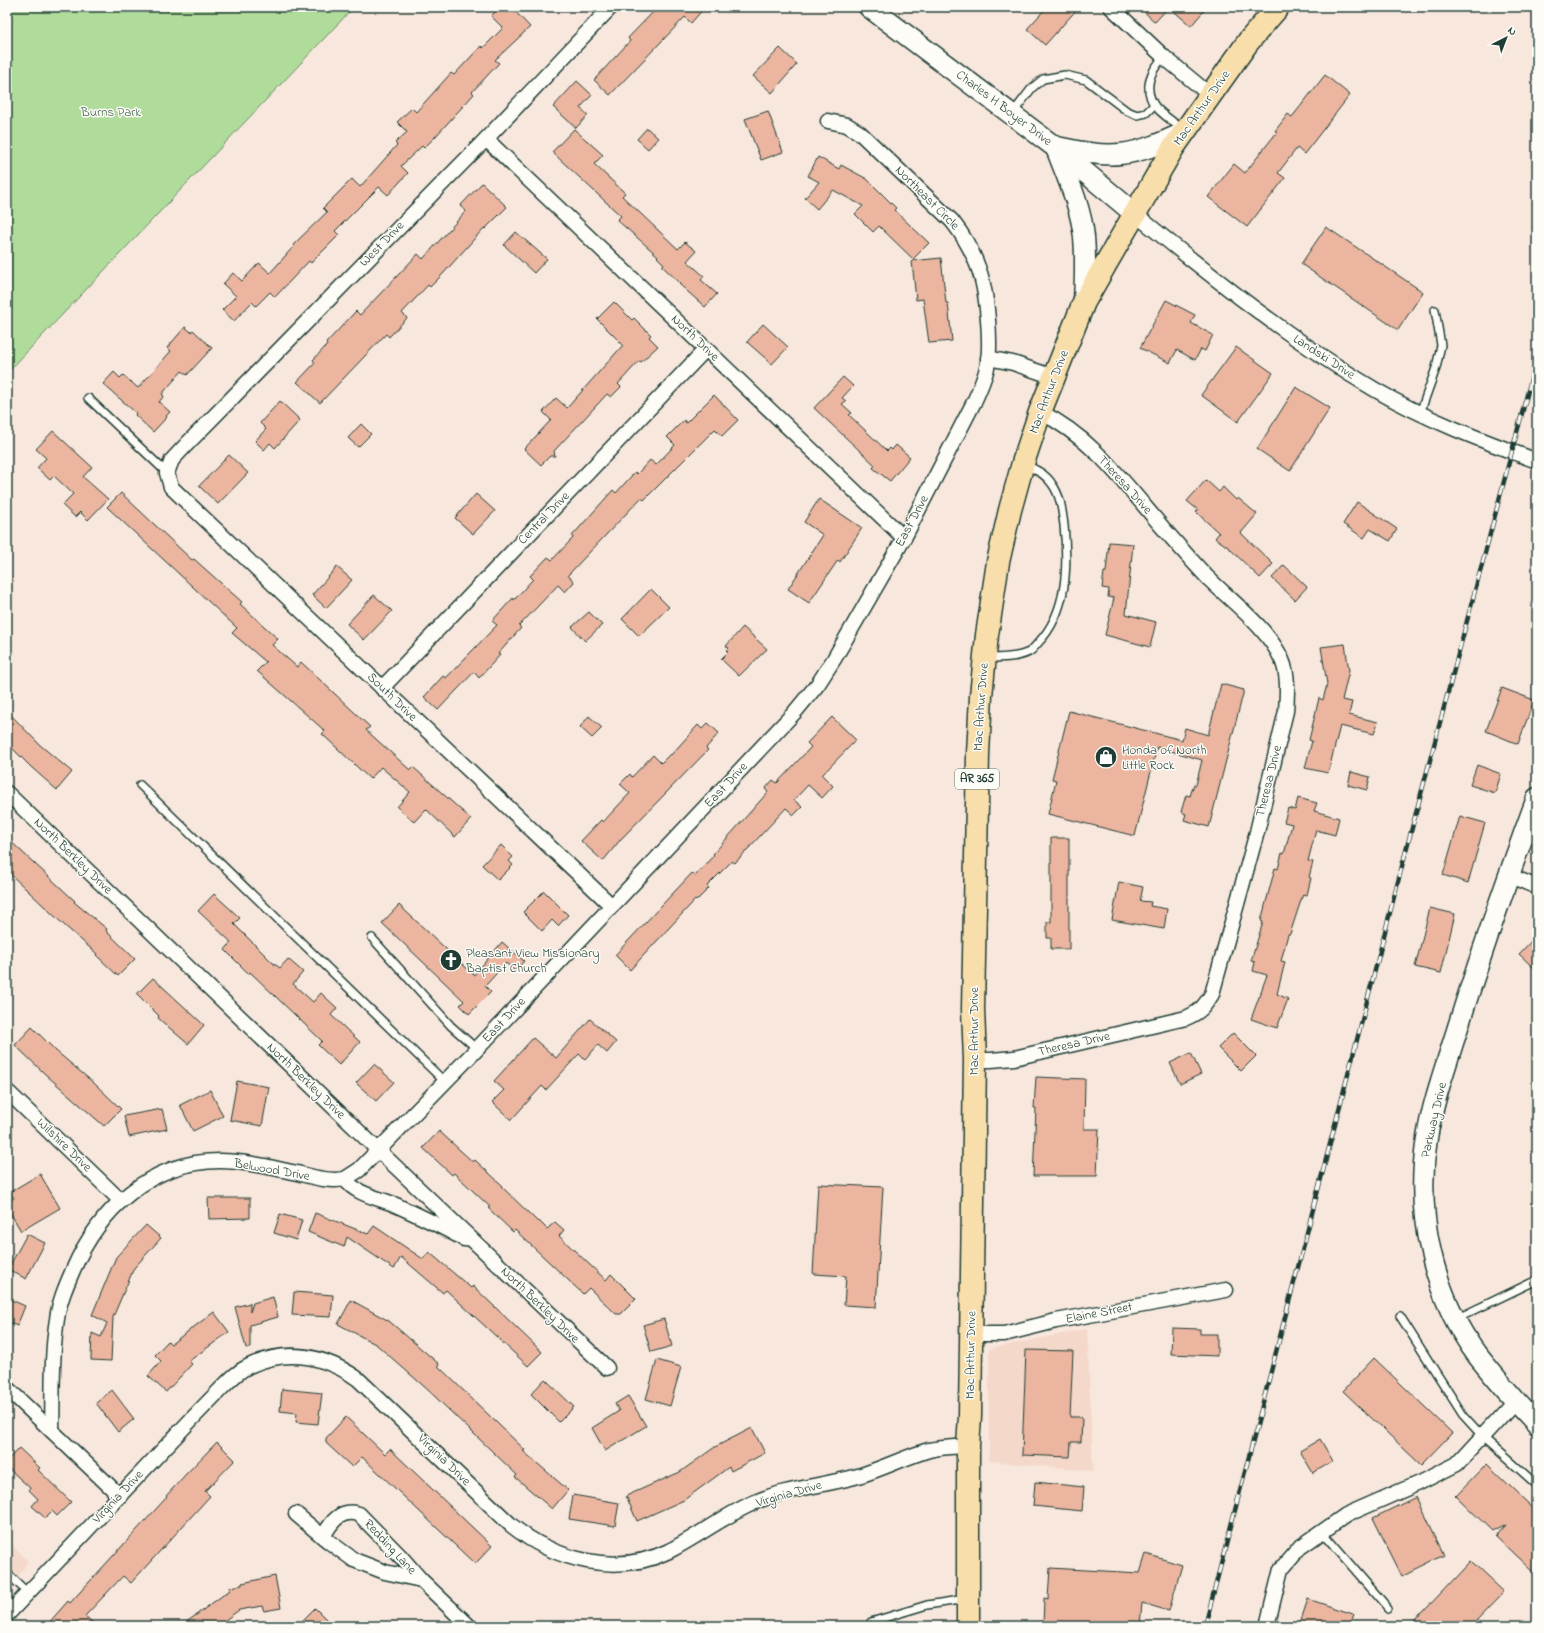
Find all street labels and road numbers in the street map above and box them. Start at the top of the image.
street label: Charles H Boyer Drive [951,65,1056,151]
street label: Mac Arthur Drive [1169,66,1235,150]
street label: Northeast Circle [890,161,964,235]
street label: West Drive [355,217,409,271]
street label: North Drive [667,310,723,366]
street label: Landski Drive [1289,330,1359,384]
street label: Mac Arthur Drive [1024,347,1074,437]
street label: Theresa Drive [1093,451,1157,519]
street label: Central Drive [514,487,574,549]
street label: East Drive [890,492,934,550]
street label: Mac Arthur Drive [968,662,994,752]
street label: South Drive [363,668,422,726]
street label: Theresa Drive [1251,743,1287,819]
street label: East Drive [700,758,752,812]
road number: AR 365 [955,769,999,789]
street label: North Berkley Drive [29,813,117,900]
street label: Mac Arthur Drive [965,987,984,1075]
street label: East Drive [478,993,530,1047]
street label: Theresa Drive [1036,1026,1112,1062]
street label: North Berkley Drive [262,1038,350,1125]
street label: Parkway Drive [1416,1080,1453,1160]
street label: Wilshire Drive [32,1114,96,1176]
street label: Belwood Drive [232,1154,311,1186]
street label: North Berkley Drive [496,1262,584,1349]
street label: Elaine Street [1064,1297,1135,1329]
street label: Mac Arthur Drive [961,1311,981,1399]
street label: Virginia Drive [412,1429,475,1491]
street label: Virginia Drive [87,1466,149,1530]
street label: Virginia Drive [753,1476,824,1514]
street label: Redding Lane [359,1515,421,1580]

